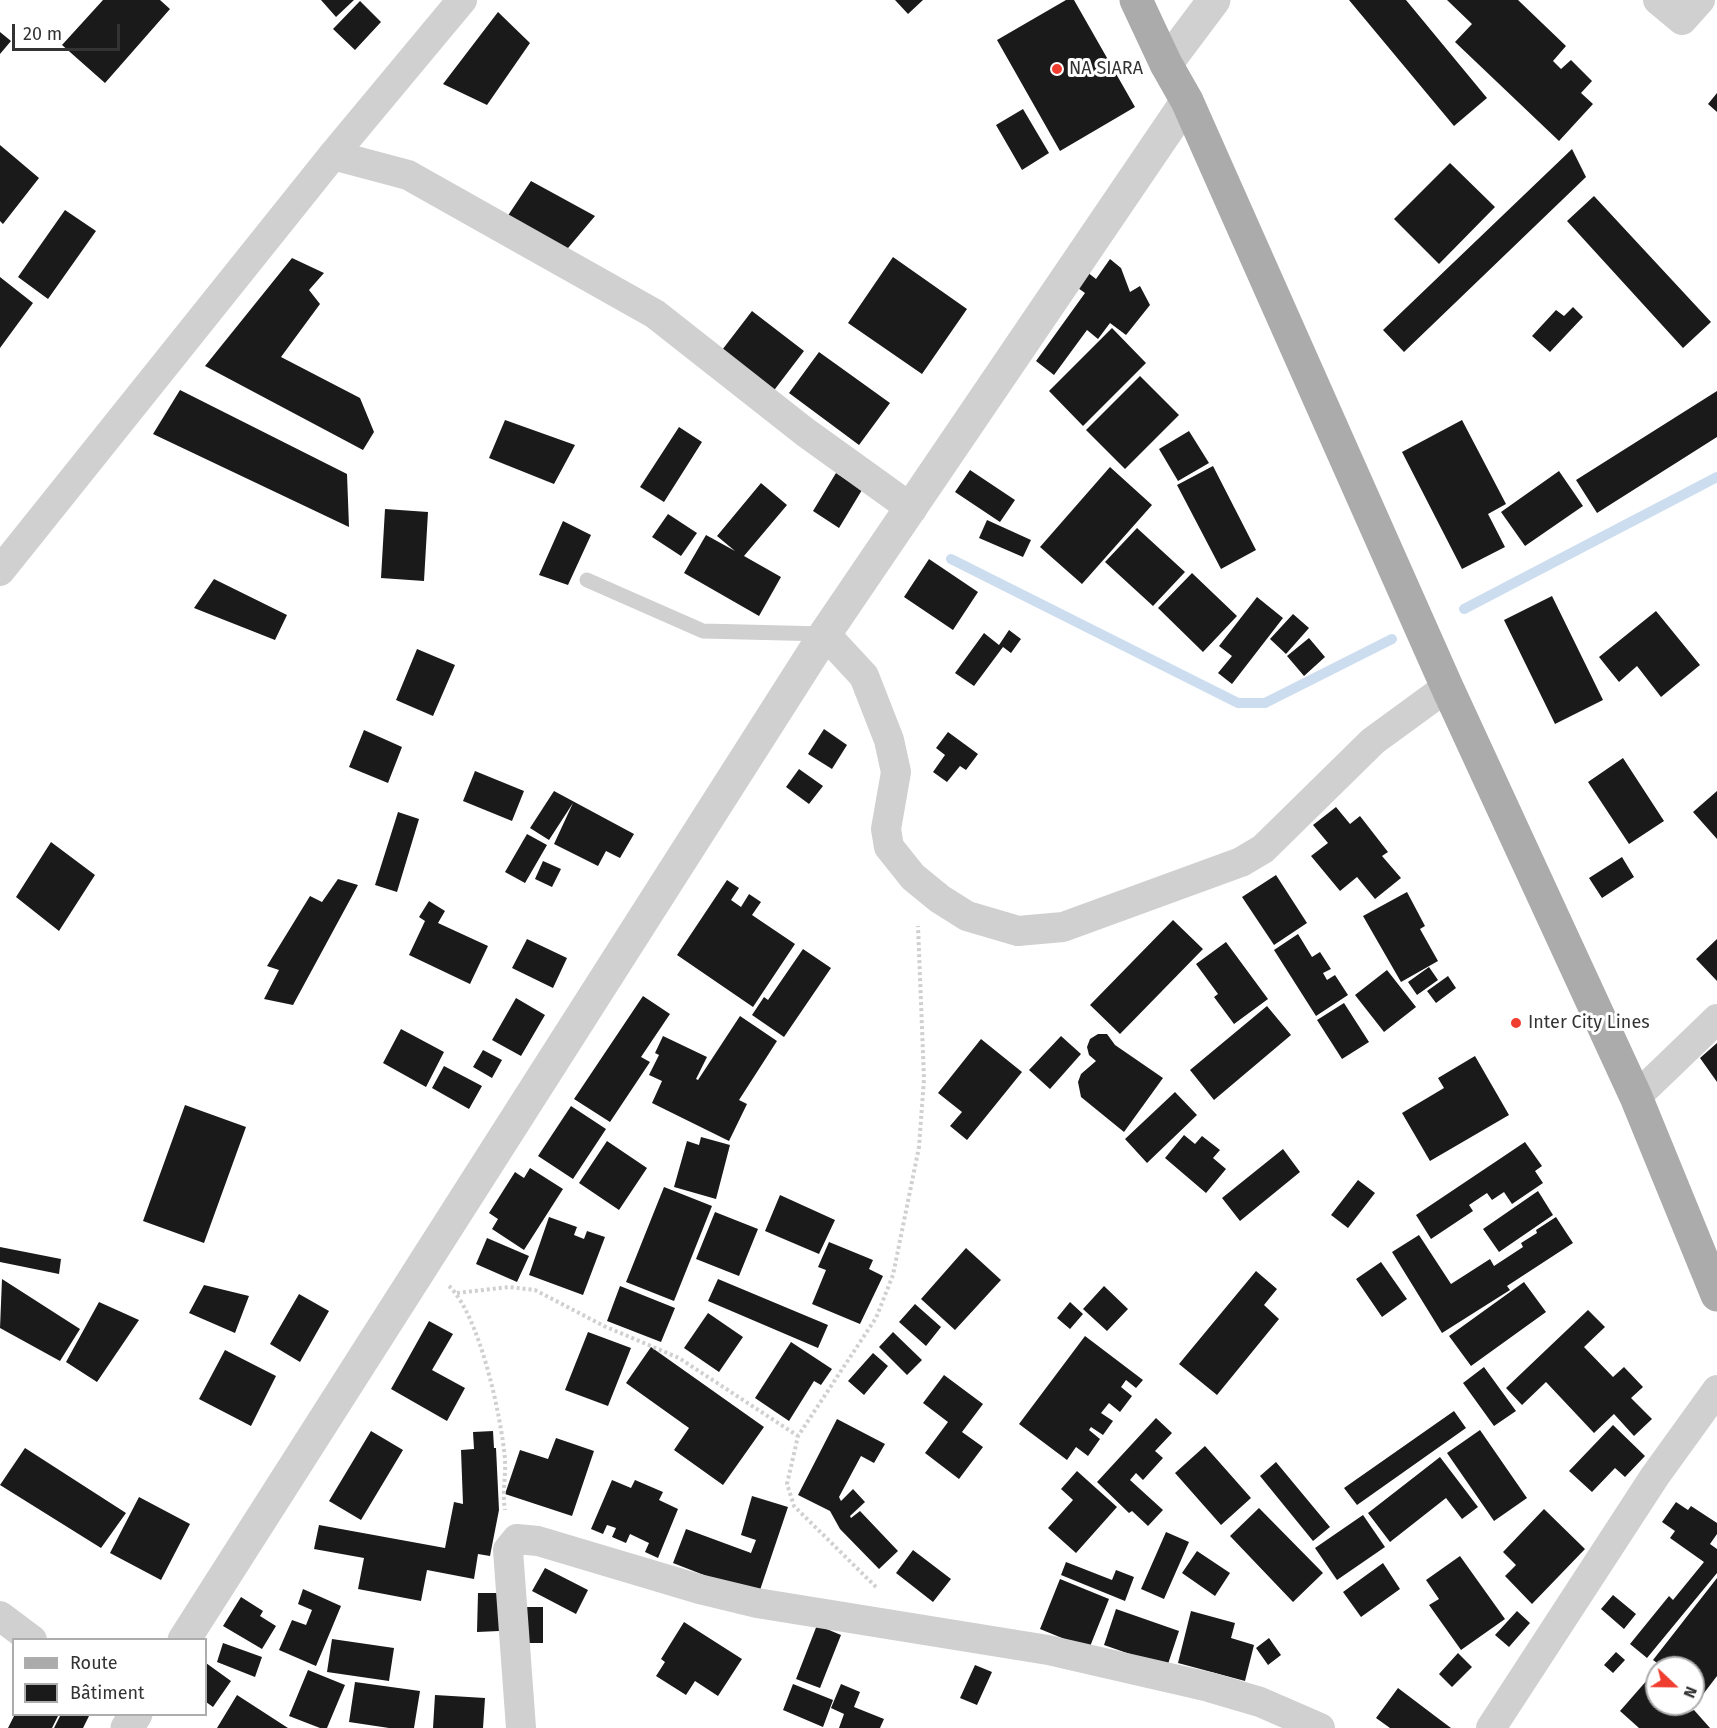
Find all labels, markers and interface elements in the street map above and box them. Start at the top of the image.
scale bar [15,12,123,50]
text: 20 m [23,23,62,45]
place label: NA SIARA [1069,58,1143,80]
marker: NA SIARA [1050,62,1064,76]
place label: Inter City Lines [1528,1012,1650,1034]
marker: Inter City Lines [1509,1016,1523,1030]
legend [12,1638,207,1716]
text: Route [70,1652,118,1674]
north arrow [1645,1656,1705,1716]
text: Bâtiment [70,1682,145,1704]
text: N [1680,1684,1701,1701]

